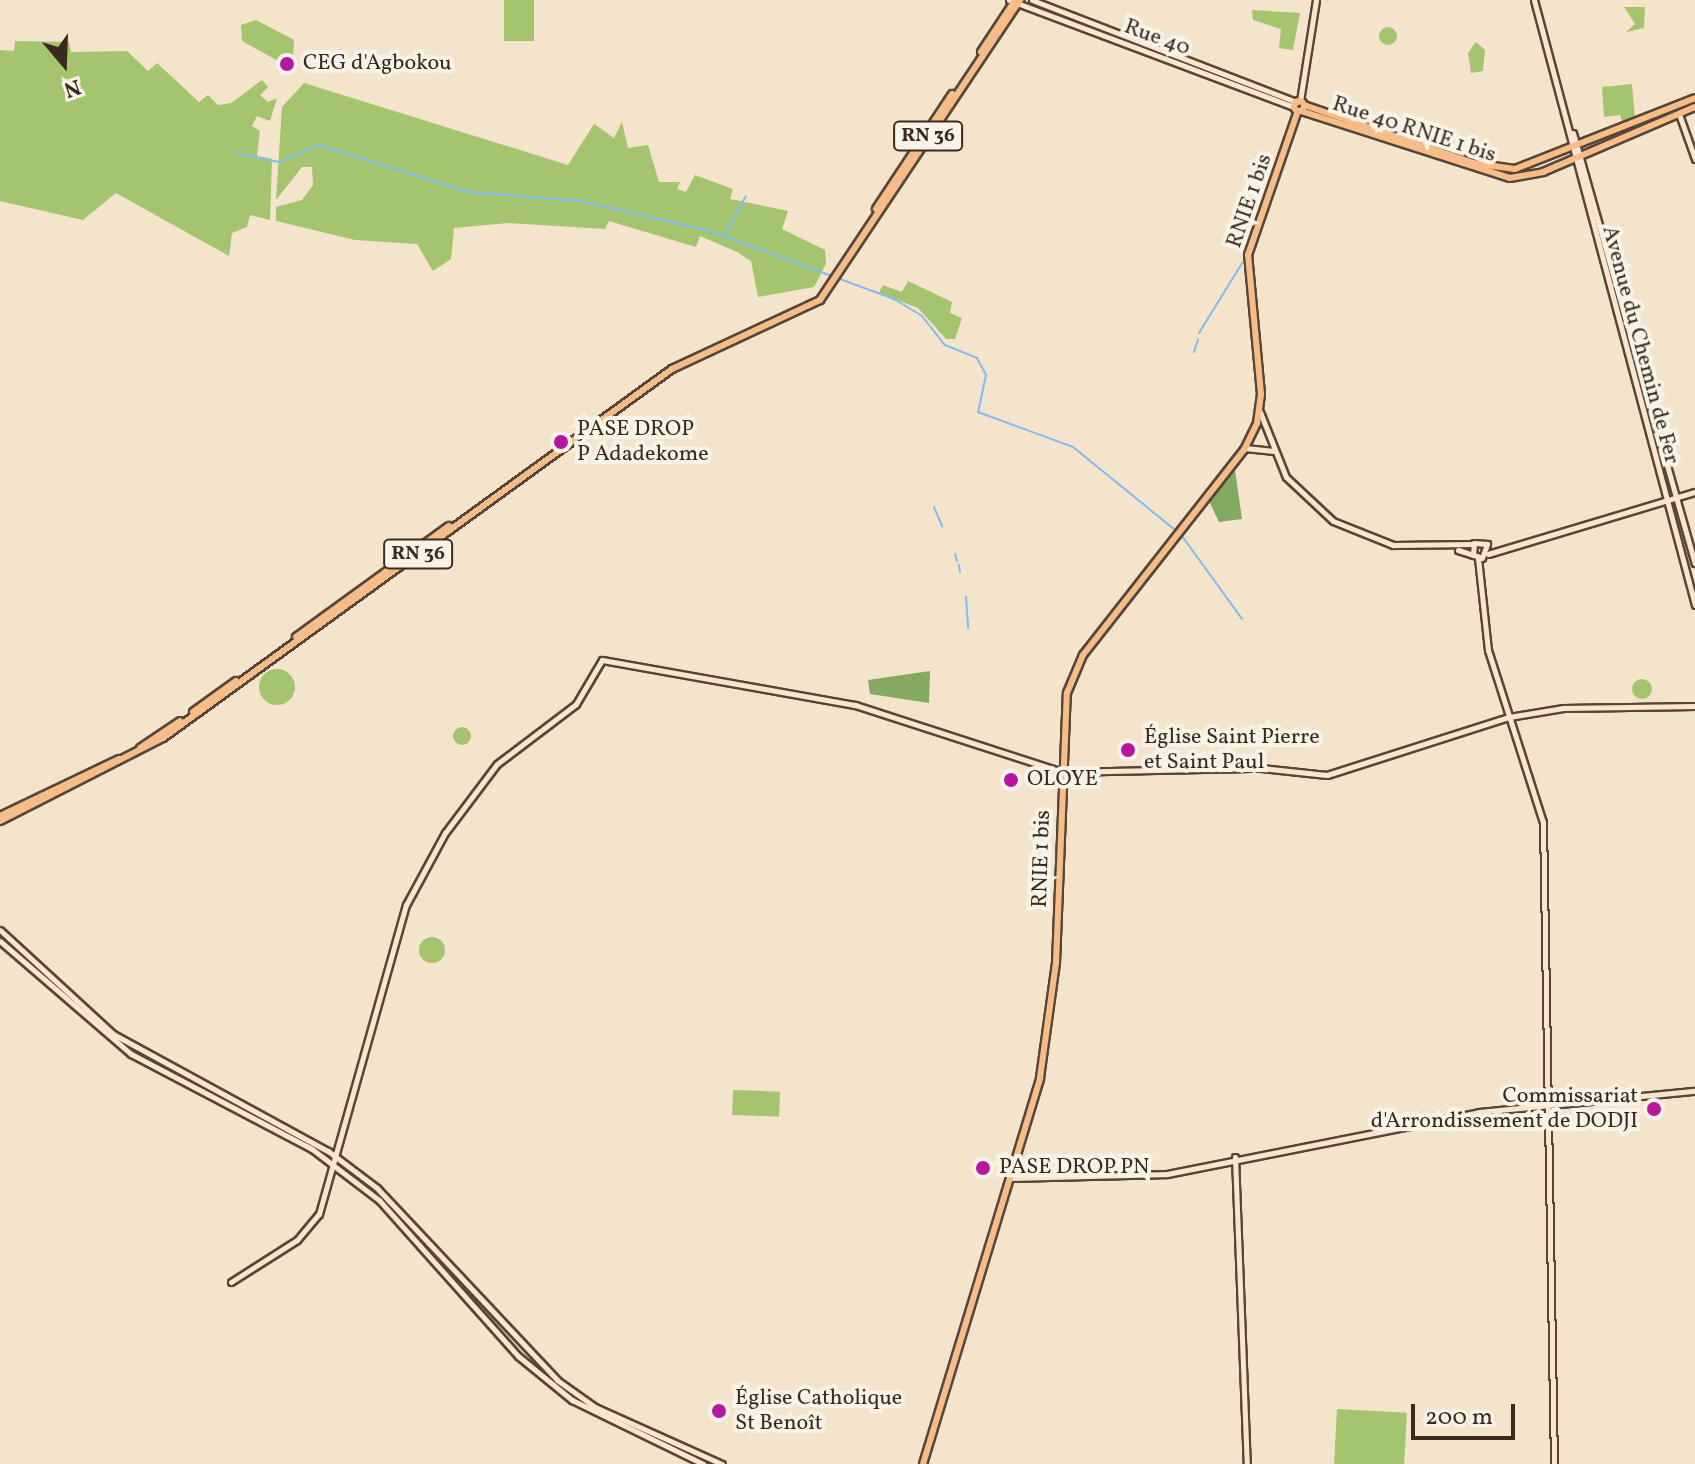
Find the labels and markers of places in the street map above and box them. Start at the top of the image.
place label: CEG d'Agbokou [303,51,452,77]
marker: CEG d'Agbokou [278,55,296,73]
place label: PASE DROP P Adadekome [577,416,709,468]
marker: PASE DROP P Adadekome [552,433,570,451]
place label: Église Saint Pierre et Saint Paul [1144,724,1320,776]
marker: Église Saint Pierre et Saint Paul [1119,741,1137,759]
place label: OLOYE [1027,767,1098,793]
marker: OLOYE [1002,771,1020,789]
place label: Commissariat d'Arrondissement de DODJI [1371,1083,1638,1134]
marker: Commissariat d'Arrondissement de DODJI [1645,1100,1663,1118]
place label: PASE DROP PN [999,1155,1149,1181]
marker: PASE DROP PN [974,1159,992,1177]
place label: Église Catholique St Benoît [735,1385,902,1436]
marker: Église Catholique St Benoît [710,1402,728,1420]

